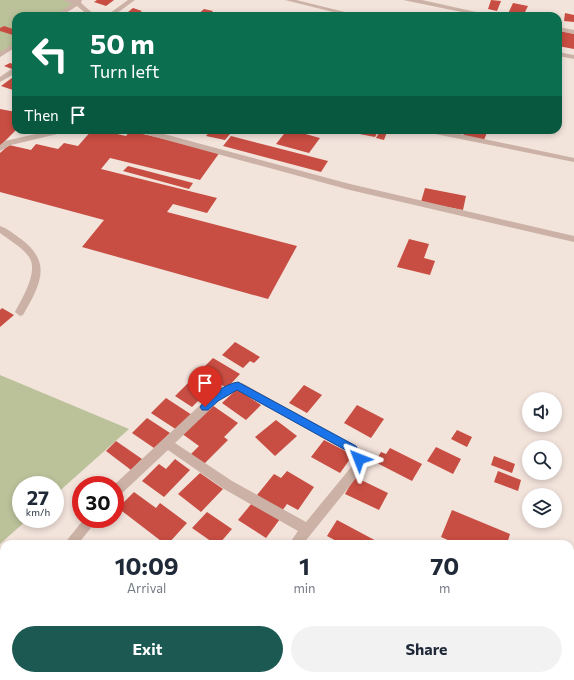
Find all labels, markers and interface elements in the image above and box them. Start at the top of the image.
text: 50 m [90,26,155,60]
icon: left [24,28,76,80]
text: Turn left [90,60,159,82]
icon: arrive [67,104,89,126]
text: Then [24,106,59,124]
pin [188,366,222,407]
icon: arrive [194,372,216,394]
map controls [522,392,562,528]
button: sound [522,392,562,432]
position arrow [338,438,380,480]
button: search [522,440,562,480]
speed limit sign: 30 [72,476,124,528]
text: 27 [27,485,49,509]
button: layers [522,488,562,528]
text: km/h [26,506,50,518]
text: 10:09 [115,551,179,580]
text: 1 [299,551,310,580]
text: 70 [430,551,459,580]
text: Arrival [127,580,166,596]
text: min [293,580,316,596]
text: m [439,580,450,596]
button: Exit [12,626,283,672]
button: Share [291,626,562,672]

